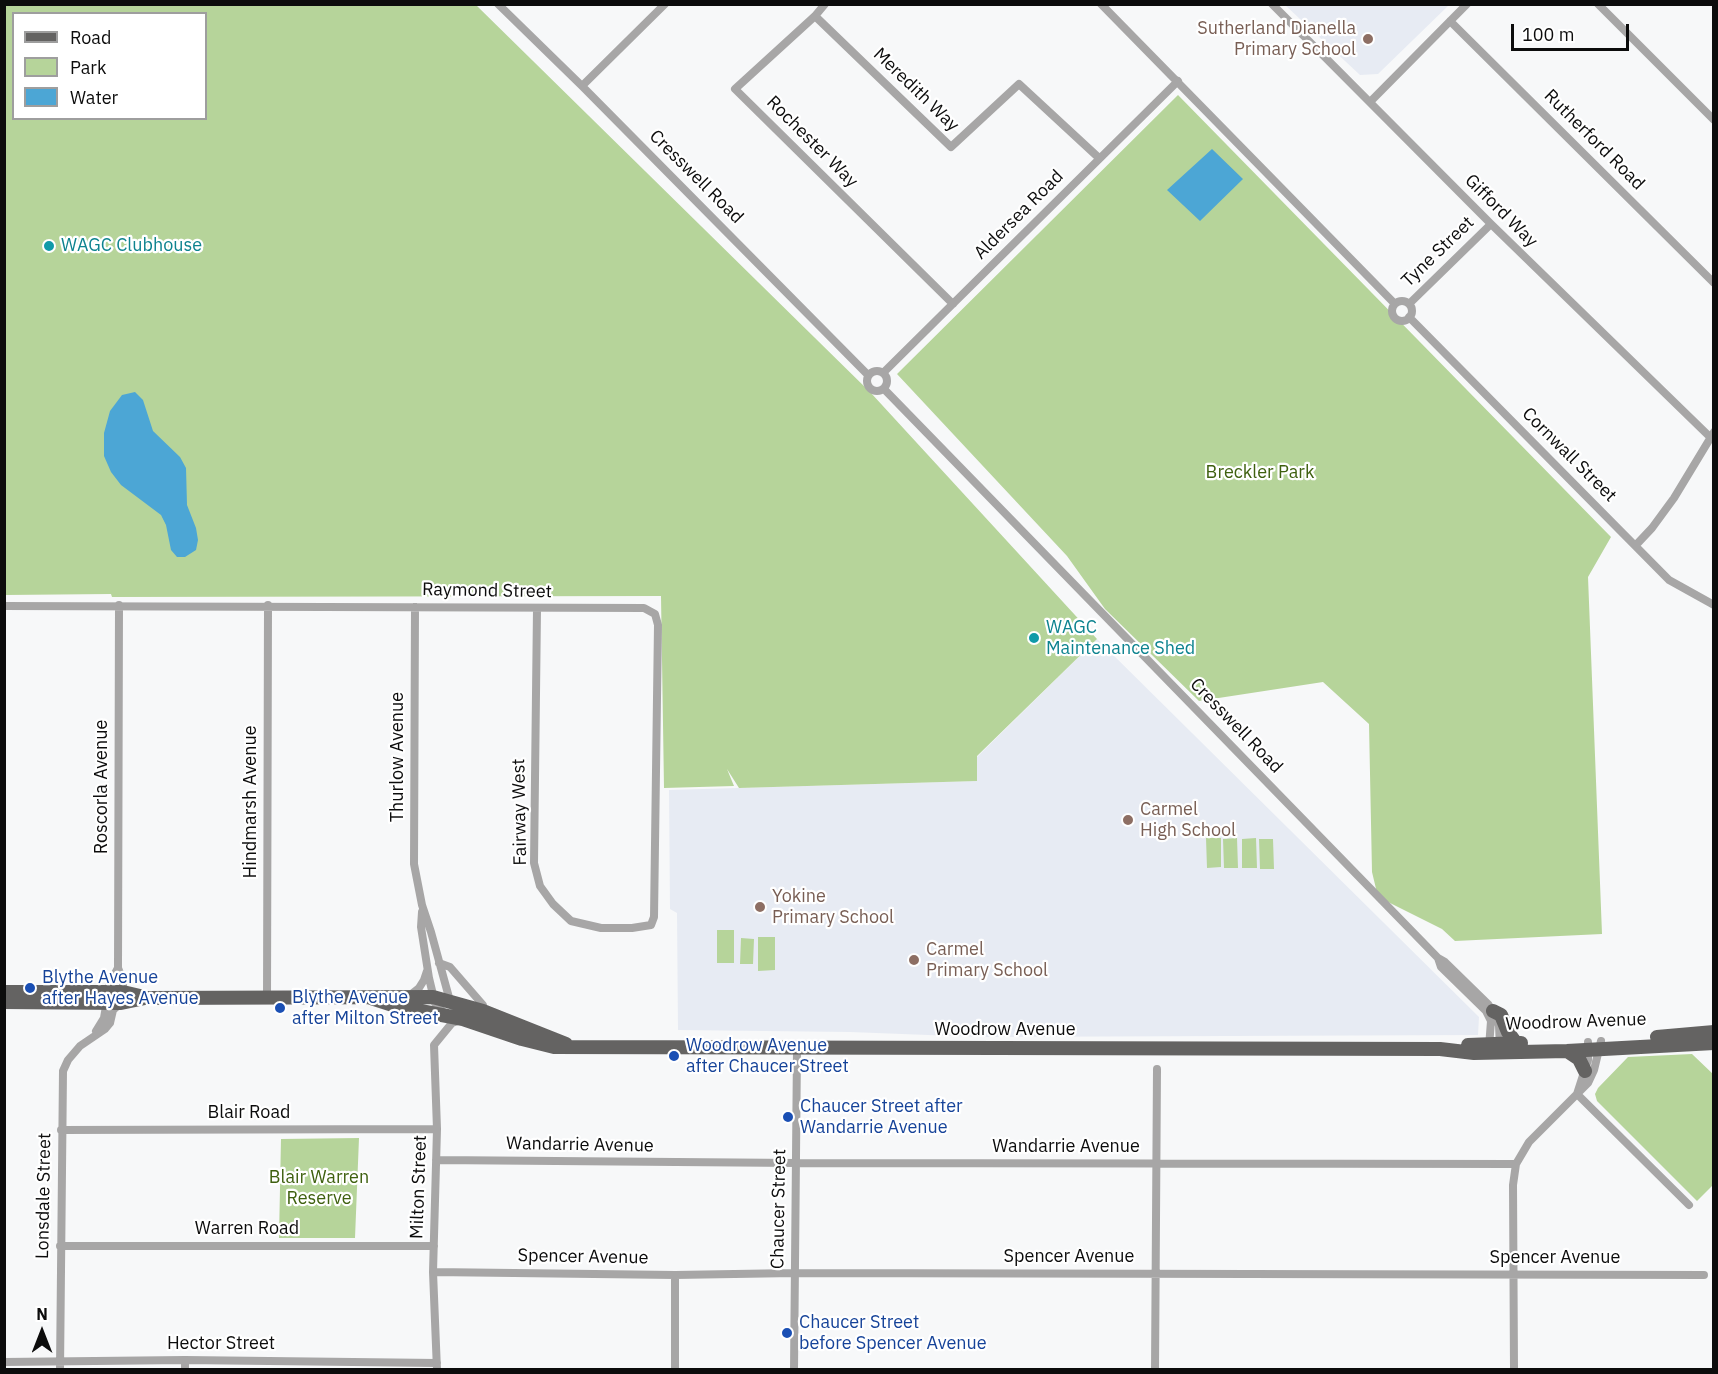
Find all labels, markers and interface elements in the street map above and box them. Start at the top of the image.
legend [12,12,207,120]
scale bar [1514,12,1632,50]
place label: Sutherland Dianella Primary School [1197,18,1356,60]
text: 100 m [1522,23,1574,46]
text: Road [70,26,111,49]
marker: Sutherland Dianella Primary School [1361,32,1375,46]
street label: Meredith Way [869,44,963,136]
text: Park [70,56,106,79]
street label: Rutherford Road [1539,85,1649,195]
text: Water [70,86,118,109]
street label: Rochester Way [762,92,862,192]
street label: Cresswell Road [645,126,747,228]
street label: Aldersea Road [970,166,1068,264]
street label: Gifford Way [1460,170,1542,252]
street label: Tyne Street [1397,212,1479,292]
place label: WAGC Clubhouse [61,235,202,257]
marker: WAGC Clubhouse [42,239,56,253]
street label: Cornwall Street [1517,403,1621,507]
park label: Breckler Park [1206,462,1314,484]
street label: Raymond Street [422,579,552,603]
place label: WAGC Maintenance Shed [1046,617,1195,660]
marker: WAGC Maintenance Shed [1027,631,1041,645]
street label: Cresswell Road [1185,674,1287,778]
street label: Thurlow Avenue [387,692,409,822]
street label: Roscorla Avenue [91,720,113,854]
street label: Hindmarsh Avenue [240,725,262,879]
street label: Fairway West [508,758,532,866]
place label: Carmel High School [1140,799,1236,842]
marker: Carmel High School [1121,813,1135,827]
place label: Yokine Primary School [772,886,894,928]
marker: Yokine Primary School [753,900,767,914]
place label: Carmel Primary School [926,939,1048,982]
marker: Carmel Primary School [907,953,921,967]
place label: Blythe Avenue after Hayes Avenue [42,967,199,1010]
marker: Blythe Avenue after Hayes Avenue [23,981,37,995]
place label: Blythe Avenue after Milton Street [292,987,439,1030]
marker: Blythe Avenue after Milton Street [273,1001,287,1015]
street label: Woodrow Avenue [1505,1009,1647,1035]
street label: Woodrow Avenue [934,1019,1076,1041]
place label: Woodrow Avenue after Chaucer Street [686,1035,849,1078]
marker: Woodrow Avenue after Chaucer Street [667,1049,681,1063]
place label: Chaucer Street after Wandarrie Avenue [800,1096,963,1138]
street label: Blair Road [208,1102,290,1124]
marker: Chaucer Street after Wandarrie Avenue [781,1110,795,1124]
street label: Lonsdale Street [32,1133,56,1259]
street label: Wandarrie Avenue [506,1133,654,1157]
street label: Milton Street [406,1135,432,1239]
street label: Wandarrie Avenue [992,1136,1140,1158]
street label: Chaucer Street [767,1149,791,1269]
park label: Blair Warren Reserve [269,1167,369,1210]
street label: Warren Road [195,1218,299,1240]
street label: Spencer Avenue [517,1245,649,1269]
street label: Spencer Avenue [1004,1246,1134,1268]
street label: Spencer Avenue [1490,1247,1620,1269]
north arrow [12,1302,72,1362]
text: N [36,1304,48,1324]
place label: Chaucer Street before Spencer Avenue [799,1312,987,1354]
marker: Chaucer Street before Spencer Avenue [780,1326,794,1340]
street label: Hector Street [167,1333,275,1355]

